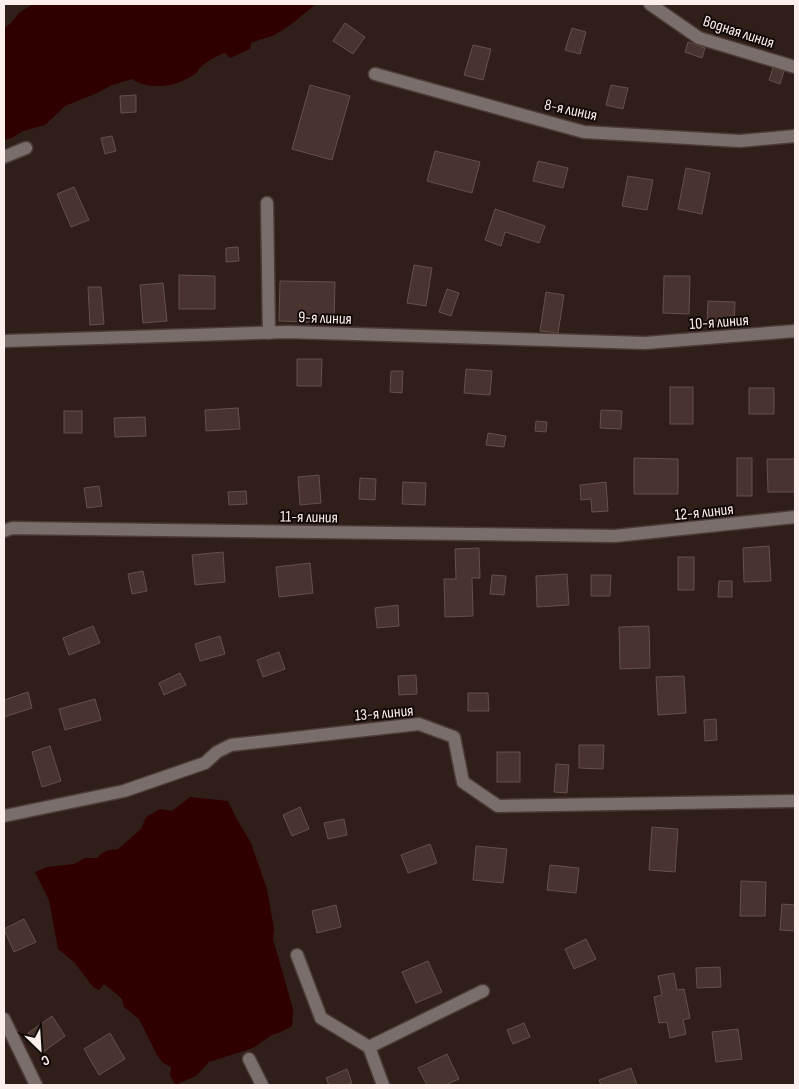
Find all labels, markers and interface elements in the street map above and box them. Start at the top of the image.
street label: Водная линия [700,12,777,53]
street label: 8-я линия [543,96,599,125]
street label: 9-я линия [298,308,352,329]
street label: 10-я линия [689,311,749,334]
street label: 12-я линия [674,500,734,525]
street label: 11-я линия [280,507,338,528]
street label: 13-я линия [354,701,414,726]
north arrow [15,1024,65,1074]
text: С [38,1051,52,1070]

